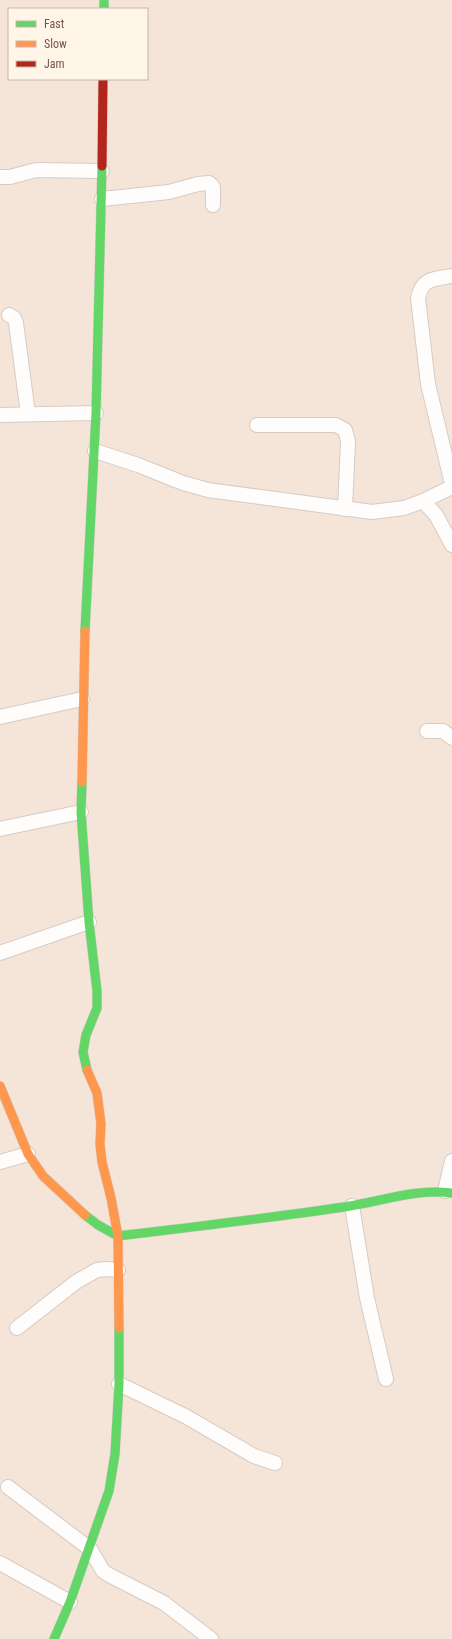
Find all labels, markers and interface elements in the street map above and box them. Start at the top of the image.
legend [8,8,148,80]
text: Fast [44,17,65,31]
text: Slow [44,37,67,51]
text: Jam [44,57,65,71]

